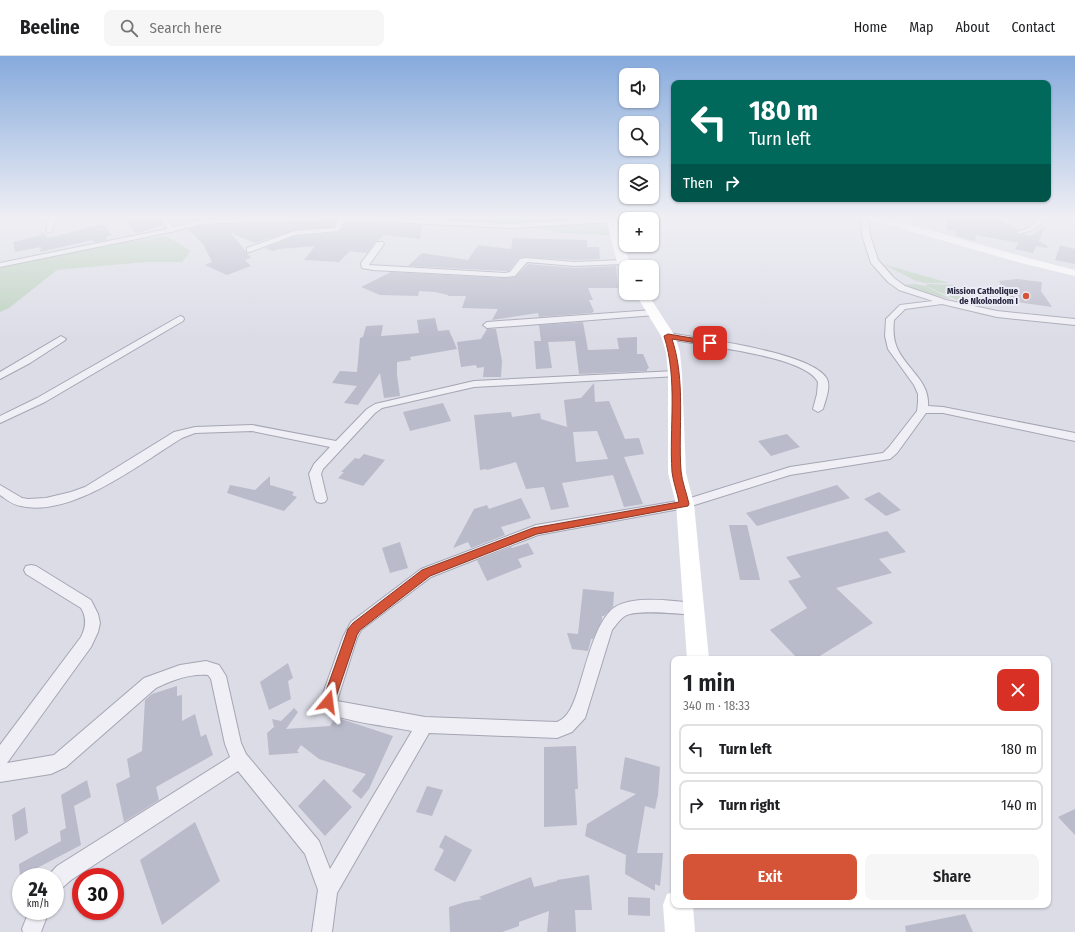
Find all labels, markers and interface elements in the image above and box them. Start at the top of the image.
search box [104,10,384,46]
text: Beeline [20,16,80,39]
icon: search [118,17,140,39]
text: Search here [150,19,222,37]
text: Home [854,19,887,36]
text: Map [909,19,933,36]
text: About [955,19,990,36]
text: Contact [1012,19,1055,36]
map controls [619,68,659,300]
button: sound [619,68,659,108]
text: 180 m [749,94,818,127]
icon: left [683,96,735,148]
button: search [619,116,659,156]
text: Turn left [749,128,811,150]
button: layers [619,164,659,204]
icon: right [721,172,743,194]
text: Then [683,174,713,192]
button: + [619,212,659,252]
button: − [619,260,659,300]
place label: Mission Catholique de Nkolondom I [947,286,1018,306]
marker: Mission Catholique de Nkolondom I [1021,291,1031,301]
pin [693,326,727,360]
icon: arrive [699,332,721,354]
text: 1 min [683,669,735,697]
button: close [997,669,1039,711]
position arrow [307,681,349,723]
text: 340 m · 18:33 [683,698,750,713]
icon: left [685,738,707,760]
text: Turn left [719,740,772,758]
text: 180 m [1001,740,1037,758]
icon: right [685,794,707,816]
text: Turn right [719,796,780,814]
text: 140 m [1001,796,1037,814]
button: Exit [683,854,857,900]
button: Share [865,854,1039,900]
speed limit sign: 30 [72,868,124,920]
text: 24 [28,877,48,901]
text: km/h [27,898,49,910]

